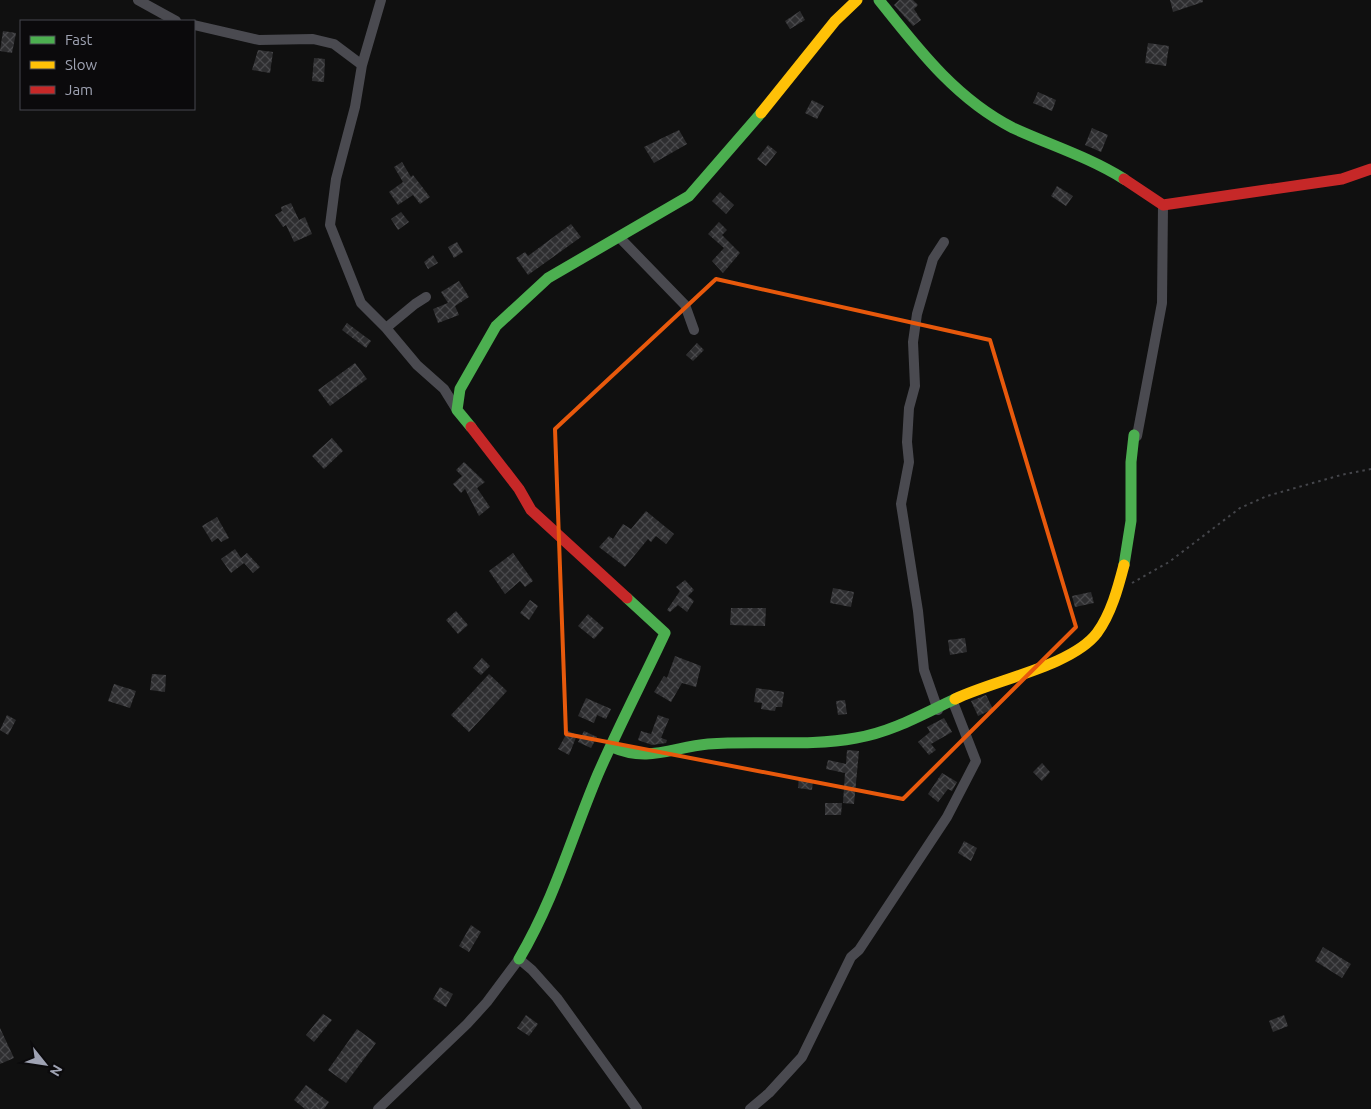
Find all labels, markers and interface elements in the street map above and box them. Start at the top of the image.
legend [20,20,195,110]
text: Fast [65,31,93,48]
text: Slow [65,56,98,73]
text: Jam [65,81,93,98]
north arrow [20,1039,70,1089]
text: N [47,1062,66,1079]

